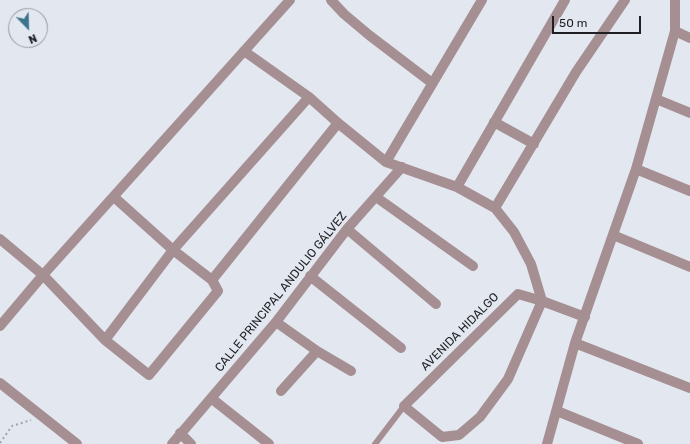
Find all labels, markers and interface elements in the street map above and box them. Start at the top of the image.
north arrow [8,8,48,48]
scale bar [554,8,643,34]
text: 50 m [559,16,587,30]
text: N [26,31,39,46]
street label: CALLE PRINCIPAL ANDULIO GÁLVEZ [212,209,350,375]
street label: AVENIDA HIDALGO [418,290,502,374]

